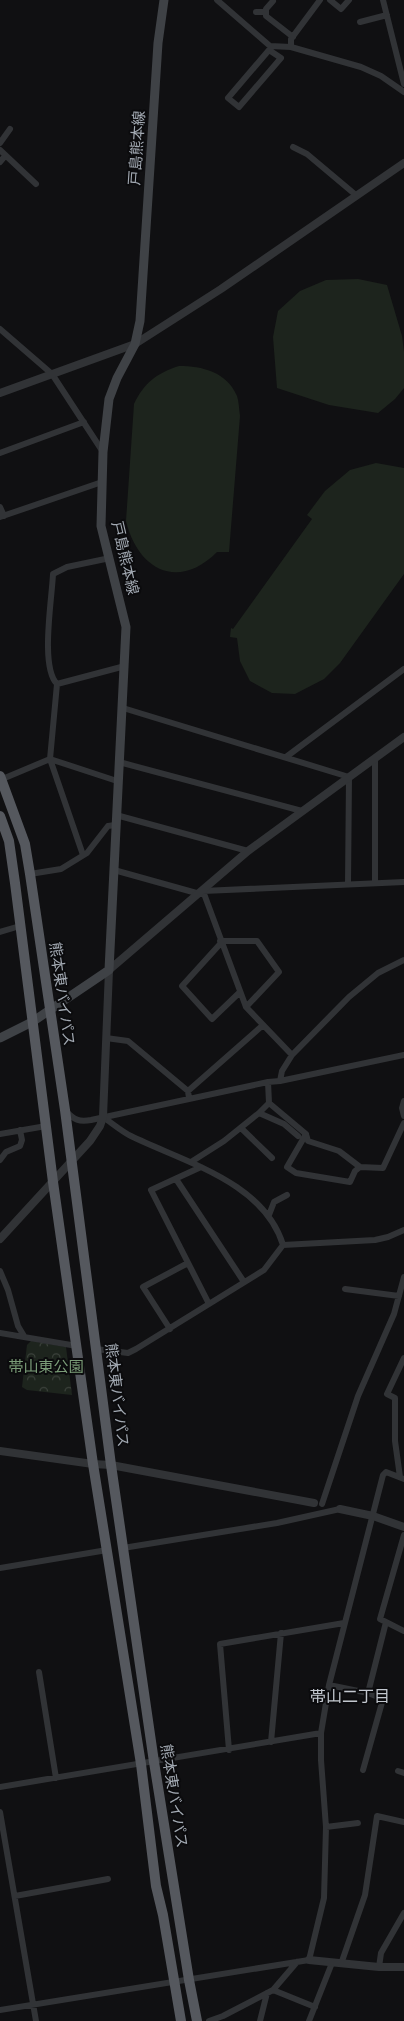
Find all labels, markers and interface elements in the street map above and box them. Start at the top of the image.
street label: 戸島熊本線 [125,110,148,186]
street label: 戸島熊本線 [109,519,142,596]
street label: 熊本東バイパス [47,941,78,1047]
street label: 熊本東バイパス [103,1342,132,1448]
park label: 帯山東公園 [8,1358,84,1375]
district label: 帯山二丁目 [310,1687,390,1706]
street label: 熊本東バイパス [158,1743,191,1849]

